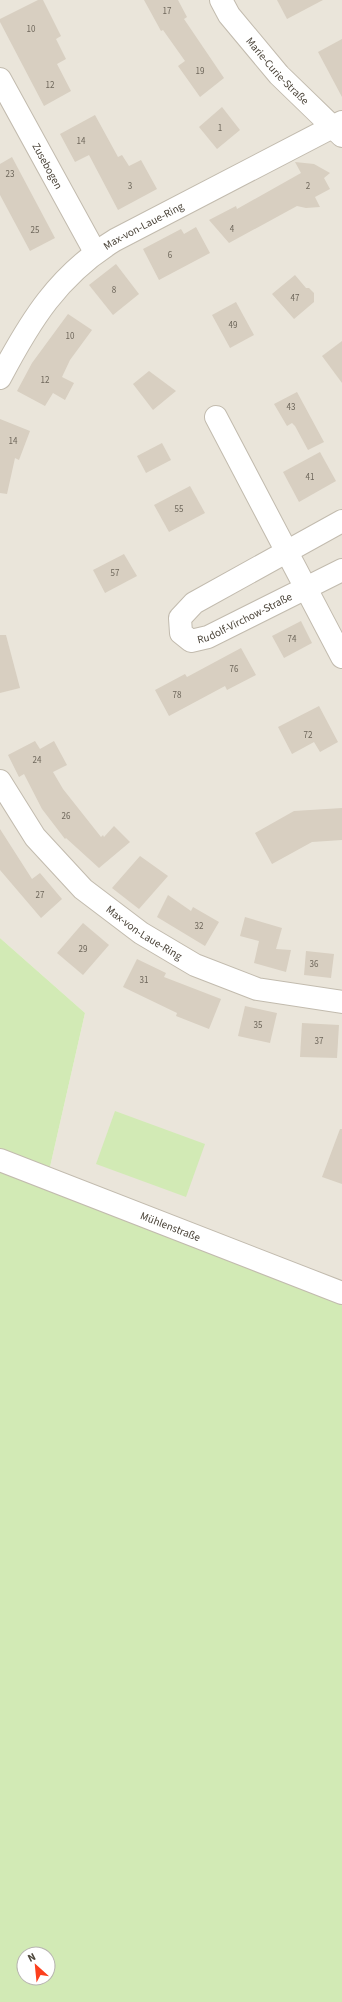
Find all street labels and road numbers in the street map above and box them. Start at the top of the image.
street label: Marie-Curie-Straße [243,34,313,108]
street label: Zusebogen [29,140,66,192]
street label: Max-von-Laue-Ring [100,198,186,253]
street label: Rudolf-Virchow-Straße [196,588,295,647]
street label: Max-von-Laue-Ring [103,902,185,963]
street label: Mühlenstraße [138,1208,203,1245]

